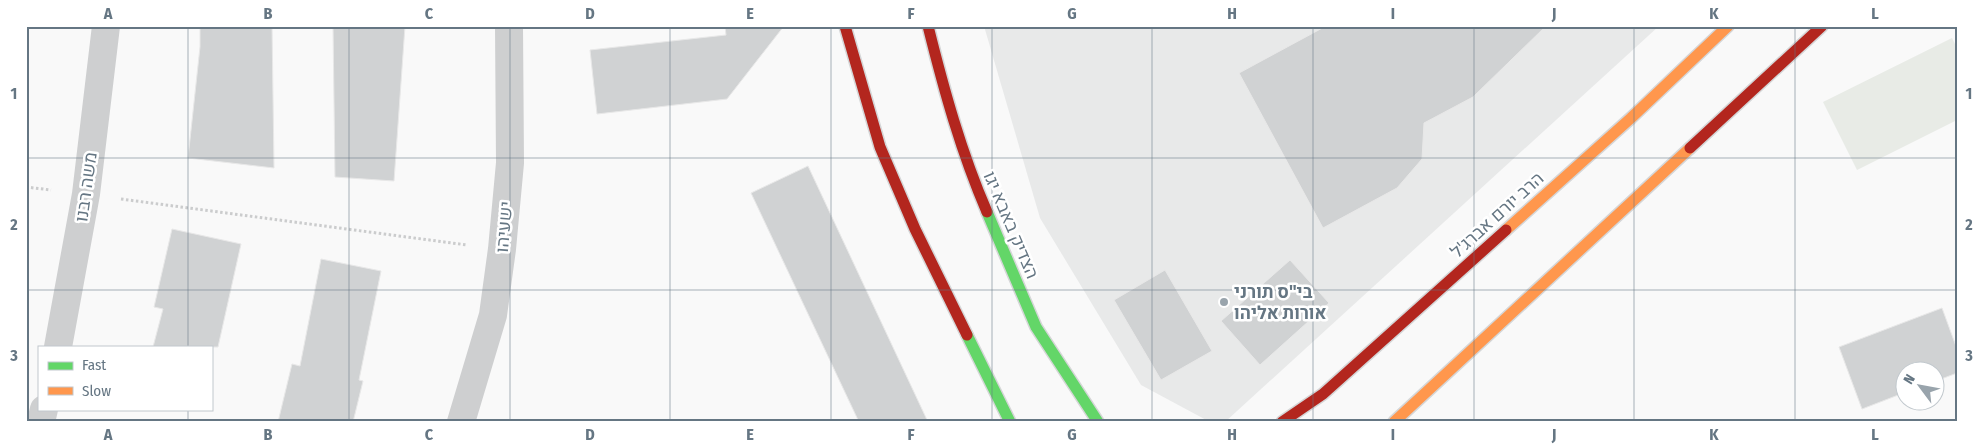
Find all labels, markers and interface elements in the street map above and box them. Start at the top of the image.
text: A [103,4,113,23]
text: B [264,4,273,23]
text: C [425,4,434,23]
text: D [585,4,595,23]
text: E [746,4,754,23]
text: F [907,4,915,23]
text: G [1067,4,1077,23]
text: H [1227,4,1237,23]
text: I [1391,4,1395,23]
text: J [1551,4,1556,23]
text: K [1709,4,1719,23]
text: L [1871,4,1879,23]
text: 1 [11,84,17,103]
text: 1 [1966,84,1972,103]
street label: משה רבנו [70,150,102,224]
street label: הרב יורם אברג'ל [1446,167,1548,263]
street label: הצדיק באבא יגו [978,168,1044,282]
street label: ישעיהו [491,200,517,254]
text: 2 [9,215,18,234]
text: 2 [1964,215,1973,234]
place label: בי"ס תורני אורות אליהו [1234,281,1327,324]
marker: בי"ס תורני אורות אליהו [1218,296,1230,308]
text: 3 [9,346,18,365]
legend [38,346,212,410]
text: 3 [1964,346,1973,365]
text: Fast [82,356,106,374]
north arrow [1896,360,1946,410]
text: N [1900,371,1919,387]
text: Slow [82,382,111,400]
text: A [103,425,113,444]
text: B [264,425,273,444]
text: C [425,425,434,444]
text: D [585,425,595,444]
text: E [746,425,754,444]
text: F [907,425,915,444]
text: G [1067,425,1077,444]
text: H [1227,425,1237,444]
text: I [1391,425,1395,444]
text: J [1551,425,1556,444]
text: K [1709,425,1719,444]
text: L [1871,425,1879,444]

